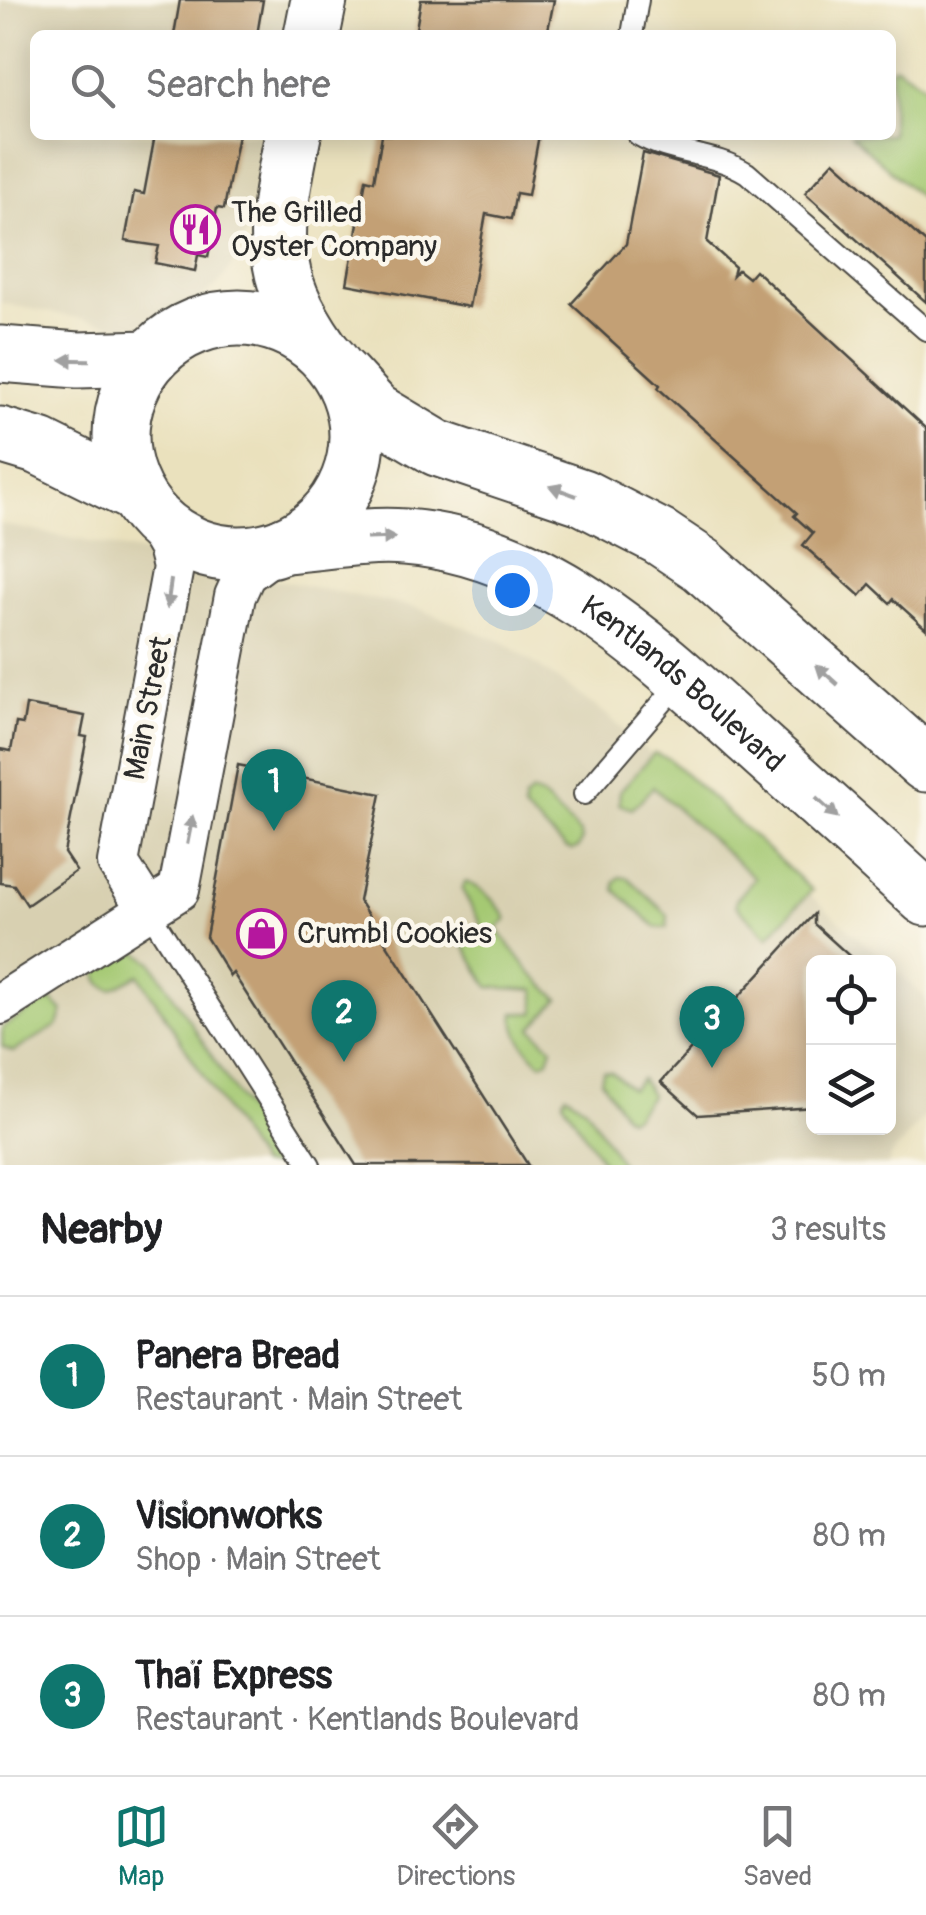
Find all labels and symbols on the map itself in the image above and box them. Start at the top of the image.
place label: The Grilled Oyster Company [231,194,437,265]
restaurant icon: The Grilled Oyster Company [170,203,222,255]
one-way arrow [58,352,90,368]
one-way arrow [548,483,578,498]
one-way arrow [366,529,398,545]
your location [487,565,538,616]
one-way arrow [161,579,177,610]
street label: Kentlands Boulevard [574,587,793,780]
street label: Main Street [116,632,180,783]
one-way arrow [815,665,840,687]
pin: 1 [242,748,306,831]
one-way arrow [815,796,839,819]
one-way arrow [183,814,199,845]
shop icon: Crumbl Cookies [236,907,288,959]
place label: Crumbl Cookies [297,915,492,952]
pin: 2 [312,980,376,1062]
pin: 3 [680,986,744,1068]

